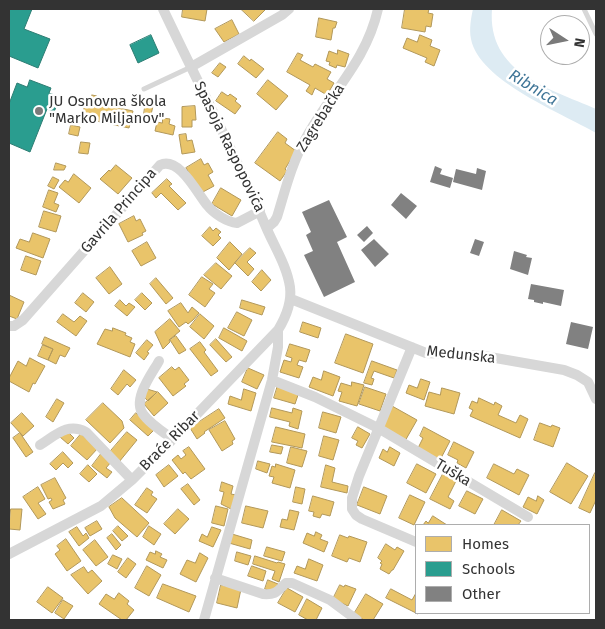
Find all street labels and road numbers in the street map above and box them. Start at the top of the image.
street label: Spasoja Raspopovića [190,79,268,215]
street label: Zagrebačka [293,81,349,155]
street label: Gavrila Principa [77,165,161,257]
street label: Medunska [426,342,496,368]
street label: Braće Ribar [136,407,204,475]
street label: Tuška [432,455,474,491]

